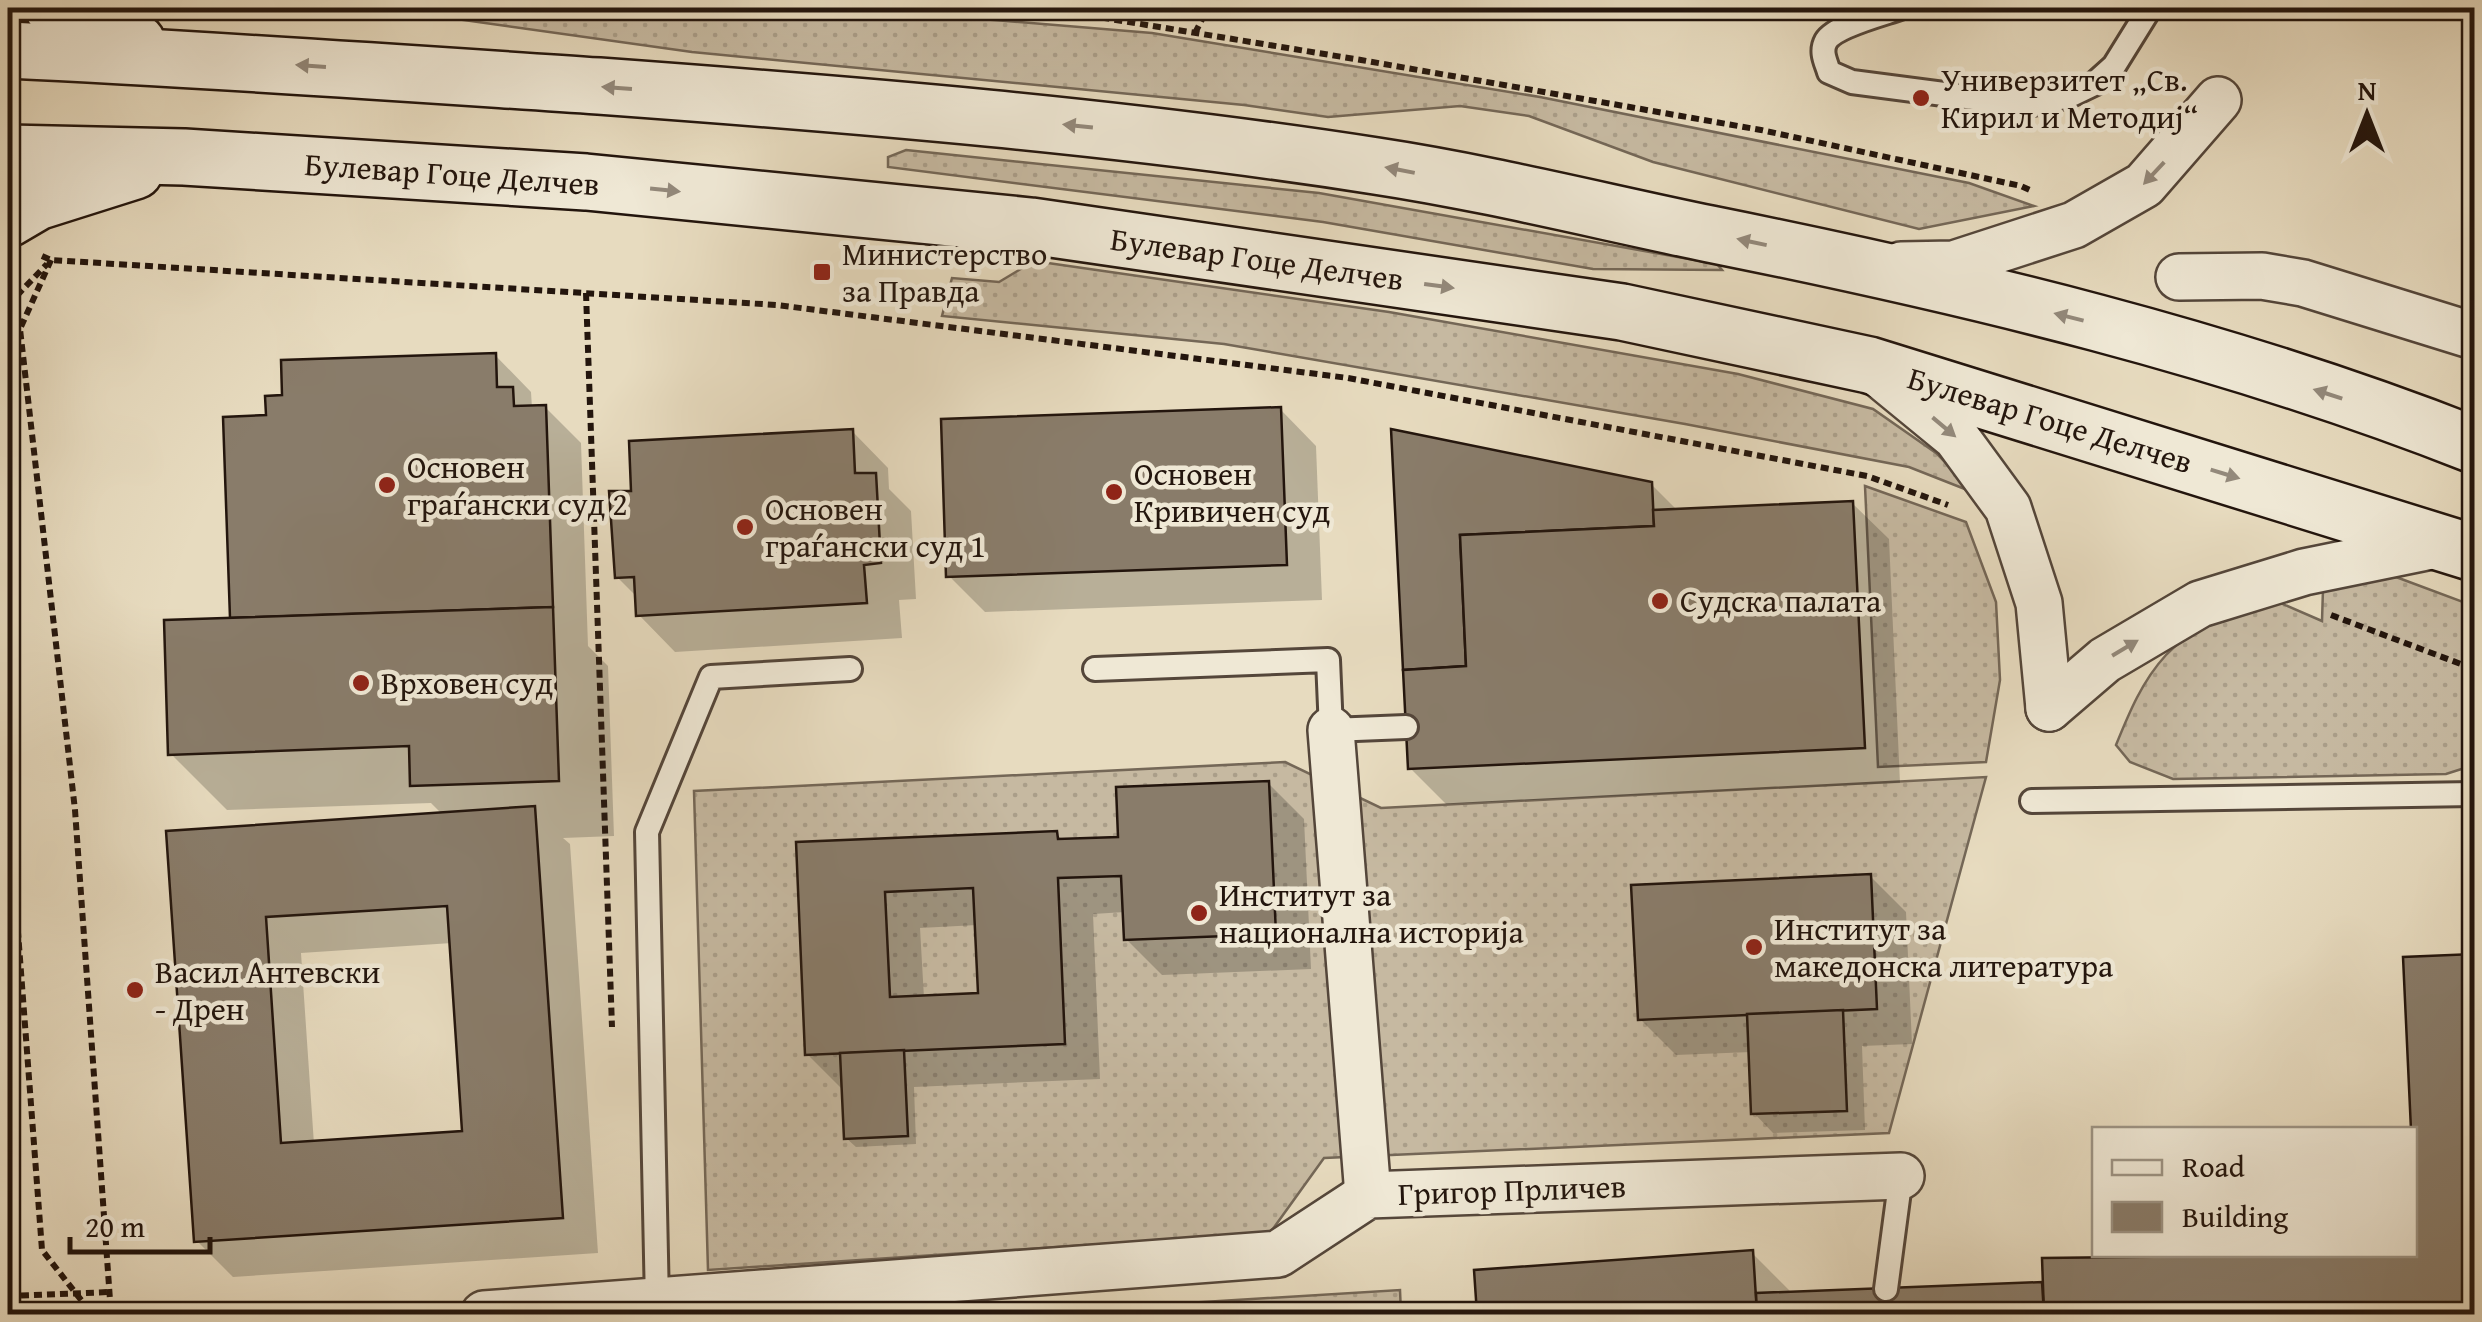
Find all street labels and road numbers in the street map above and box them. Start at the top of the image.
street label: Булевар Гоце Делчев [303,140,601,207]
street label: Булевар Гоце Делчев [1108,215,1406,302]
street label: Булевар Гоце Делчев [1902,354,2198,485]
street label: Григор Прличев [1397,1162,1627,1217]

